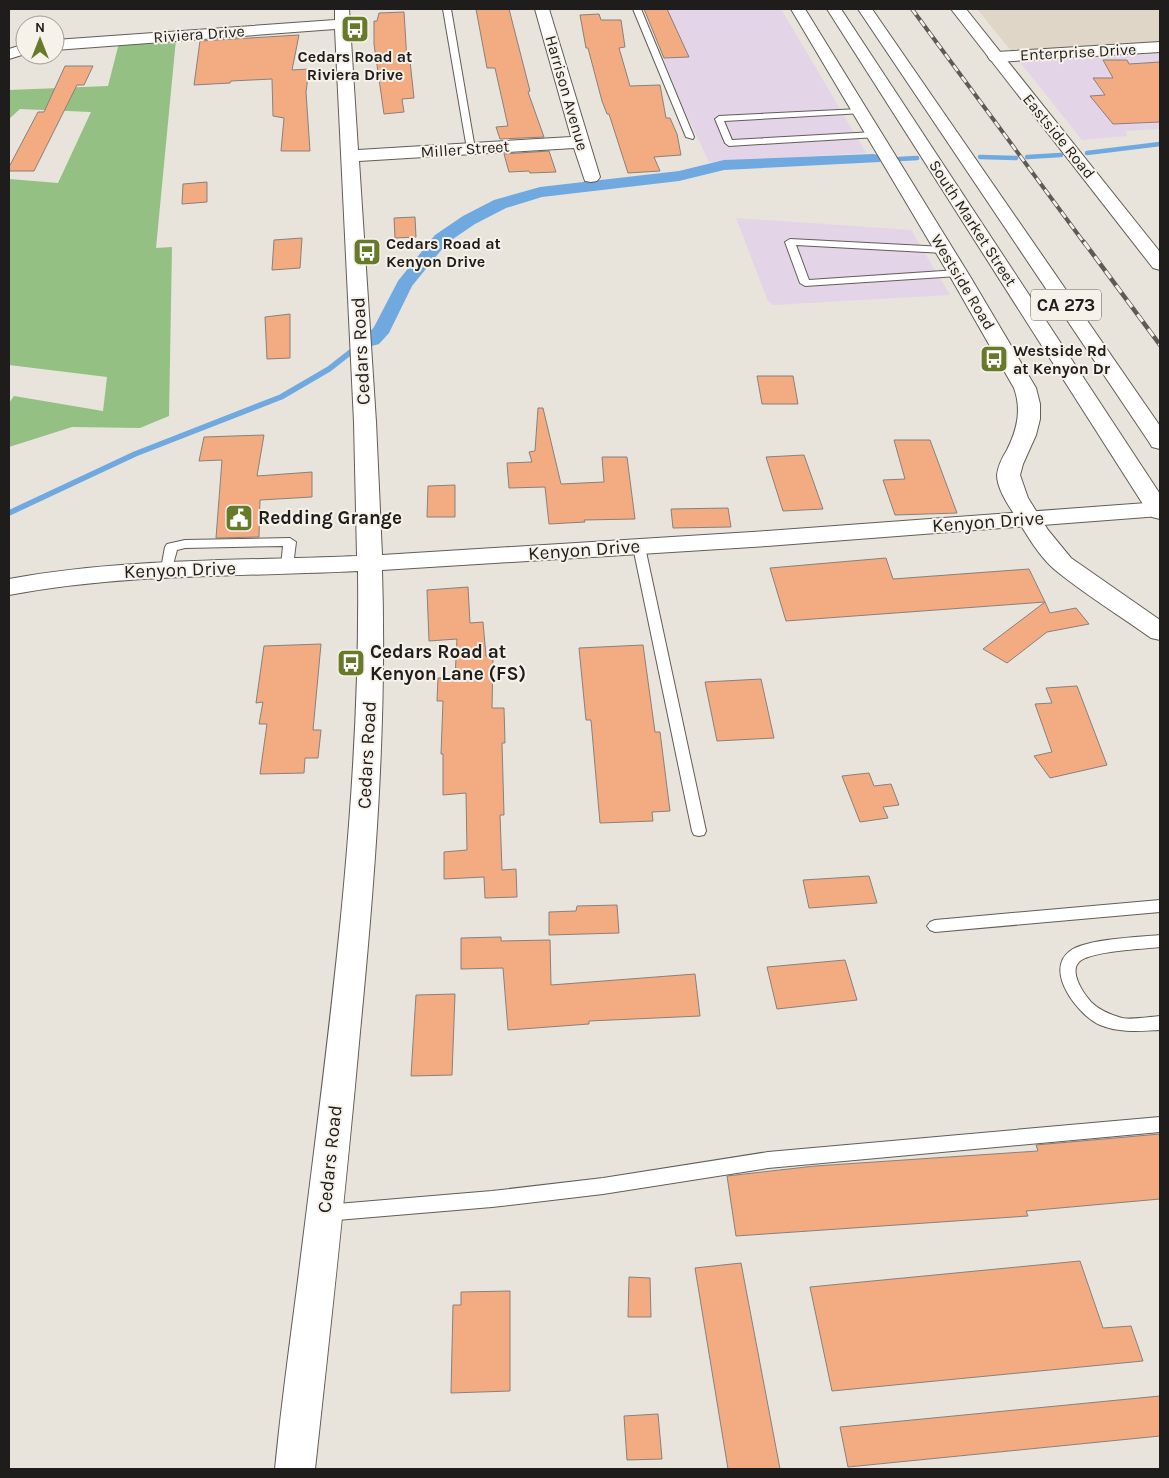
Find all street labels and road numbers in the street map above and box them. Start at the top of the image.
street label: Riviera Drive [153,21,245,47]
street label: Harrison Avenue [541,33,593,153]
street label: Enterprise Drive [1019,39,1137,65]
street label: Eastside Road [1019,90,1099,182]
street label: Miller Street [420,136,510,162]
street label: South Market Street [925,156,1021,290]
street label: Westside Road [927,231,999,333]
road number: CA 273 [1031,290,1101,320]
street label: Cedars Road [347,296,375,406]
street label: Kenyon Drive [931,507,1045,537]
street label: Kenyon Drive [527,535,641,565]
street label: Kenyon Drive [123,557,237,583]
street label: Cedars Road [353,700,381,810]
street label: Cedars Road [313,1104,347,1214]

